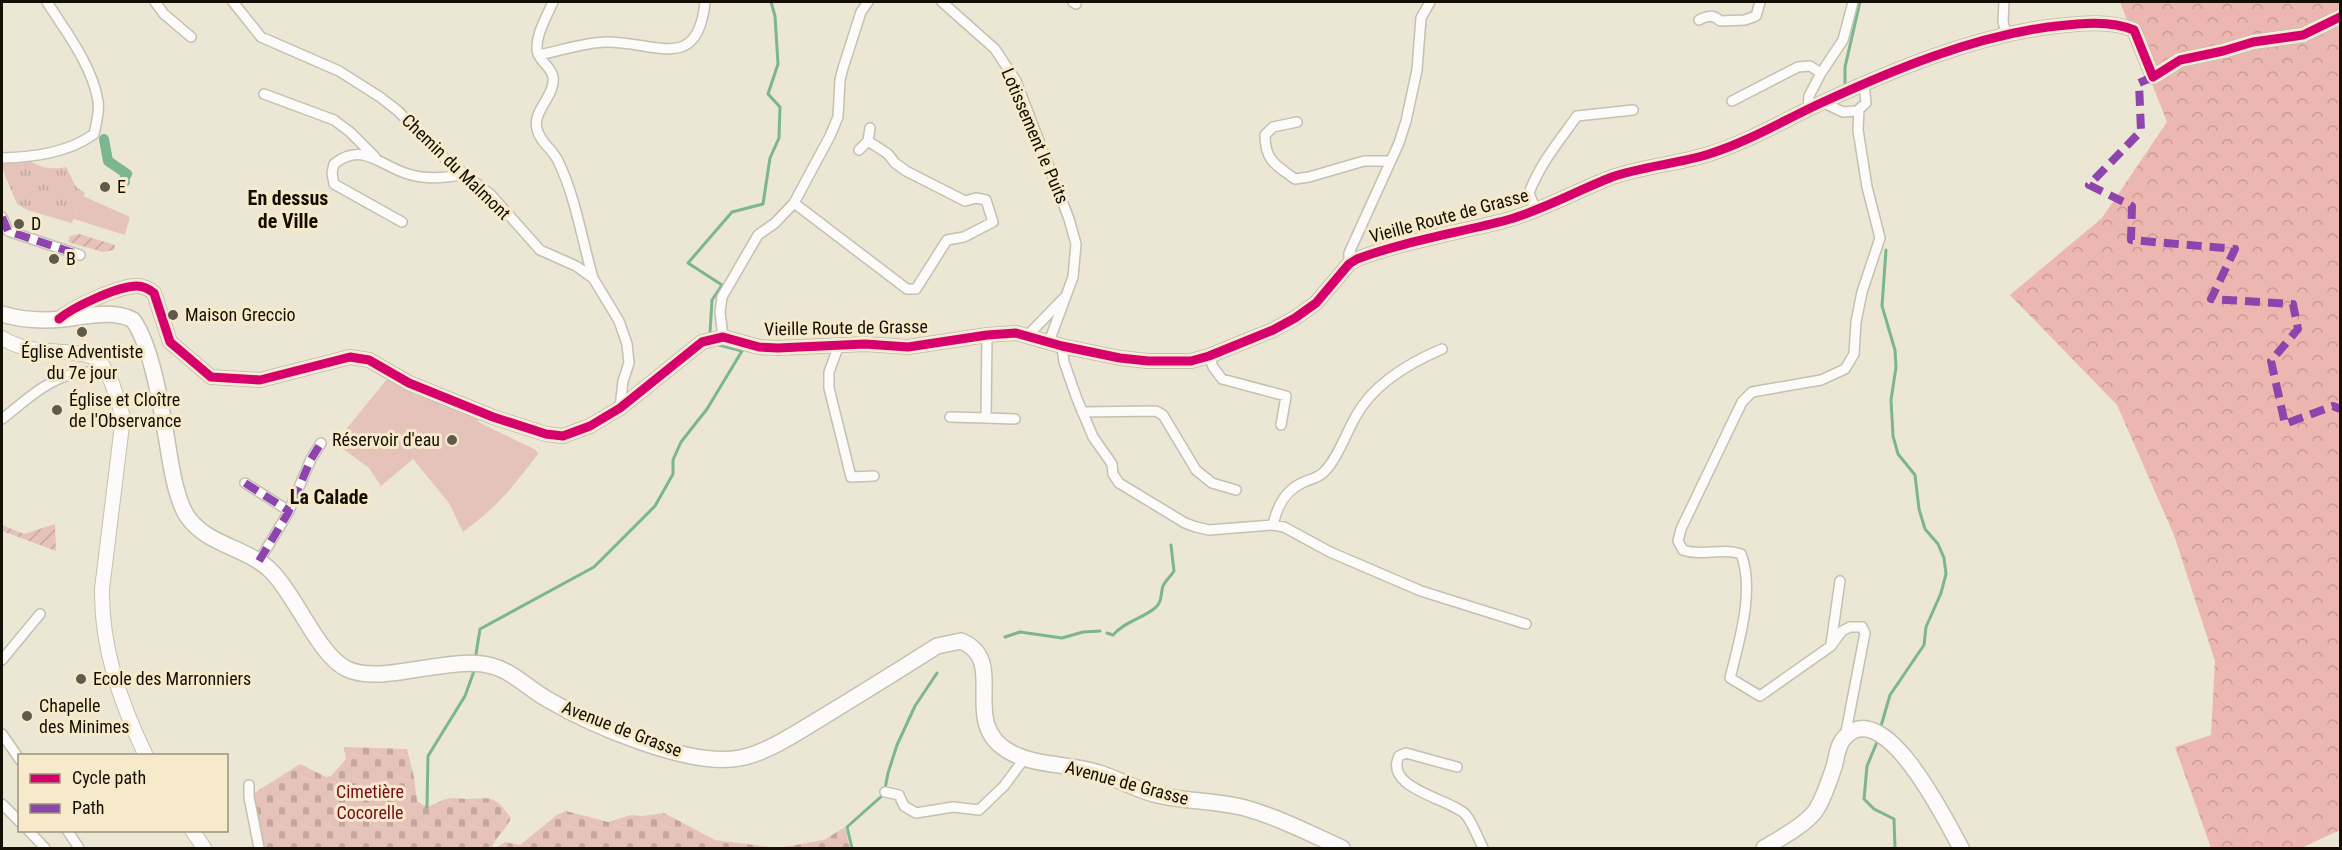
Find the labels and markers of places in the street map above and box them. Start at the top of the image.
place label: E [117,176,126,197]
marker: E [98,180,112,194]
place label: D [31,213,41,234]
marker: D [12,217,26,231]
place label: B [66,248,76,269]
marker: B [47,252,61,266]
place label: Maison Greccio [185,304,296,325]
marker: Maison Greccio [166,308,180,322]
marker: Église Adventiste du 7e jour [75,325,89,339]
place label: Église Adventiste du 7e jour [21,341,143,383]
place label: Église et Cloître de l'Observance [69,389,181,431]
marker: Église et Cloître de l'Observance [50,403,64,417]
place label: Réservoir d'eau [332,429,440,450]
marker: Réservoir d'eau [445,433,459,447]
place label: Ecole des Marronniers [93,668,251,689]
marker: Ecole des Marronniers [74,672,88,686]
place label: Chapelle des Minimes [39,695,129,737]
marker: Chapelle des Minimes [20,709,34,723]

